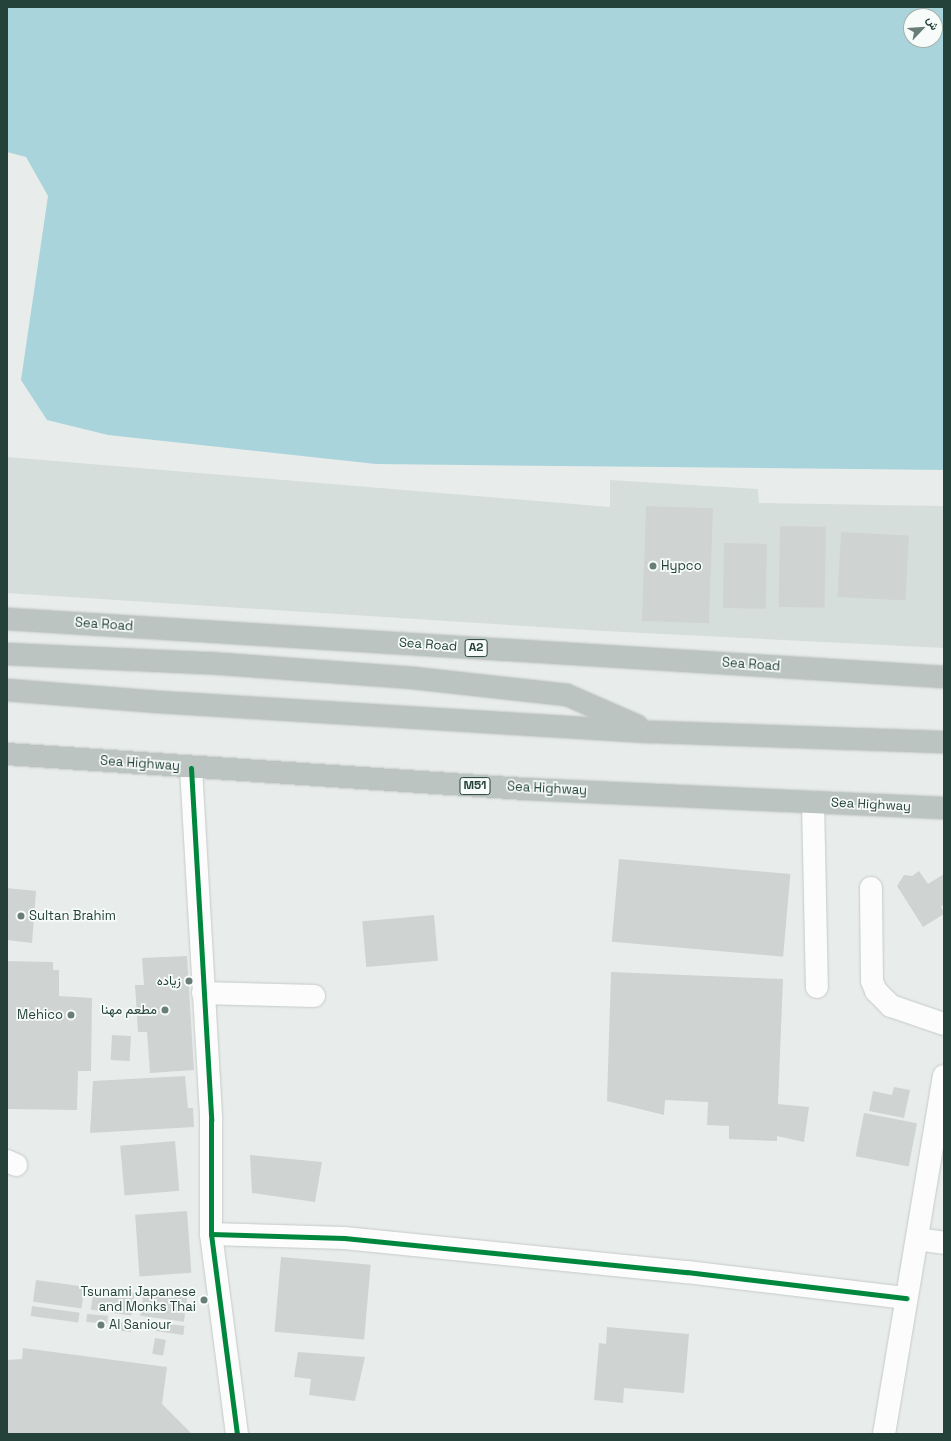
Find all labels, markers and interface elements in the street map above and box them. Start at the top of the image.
north arrow [903,8,943,48]
text: ش [924,14,942,32]
place label: Hypco [661,558,702,574]
marker: Hypco [648,561,658,571]
street label: Sea Road [74,615,134,635]
street label: Sea Road [398,635,458,655]
road number: A2 [464,638,488,658]
street label: Sea Road [721,655,781,675]
street label: Sea Highway [100,753,180,775]
road number: M51 [459,776,491,796]
street label: Sea Highway [507,779,587,799]
street label: Sea Highway [831,795,911,815]
place label: Sultan Brahim [29,908,116,924]
marker: Sultan Brahim [16,911,26,921]
place label: زياده [157,973,181,989]
marker: زياده [184,976,194,986]
place label: مطعم مهنا [101,1002,157,1018]
marker: مطعم مهنا [160,1005,170,1015]
place label: Mehico [17,1007,63,1023]
marker: Mehico [66,1010,76,1020]
place label: Tsunami Japanese and Monks Thai [81,1285,196,1316]
marker: Tsunami Japanese and Monks Thai [199,1295,209,1305]
place label: Al Saniour [109,1317,171,1333]
marker: Al Saniour [96,1320,106,1330]

